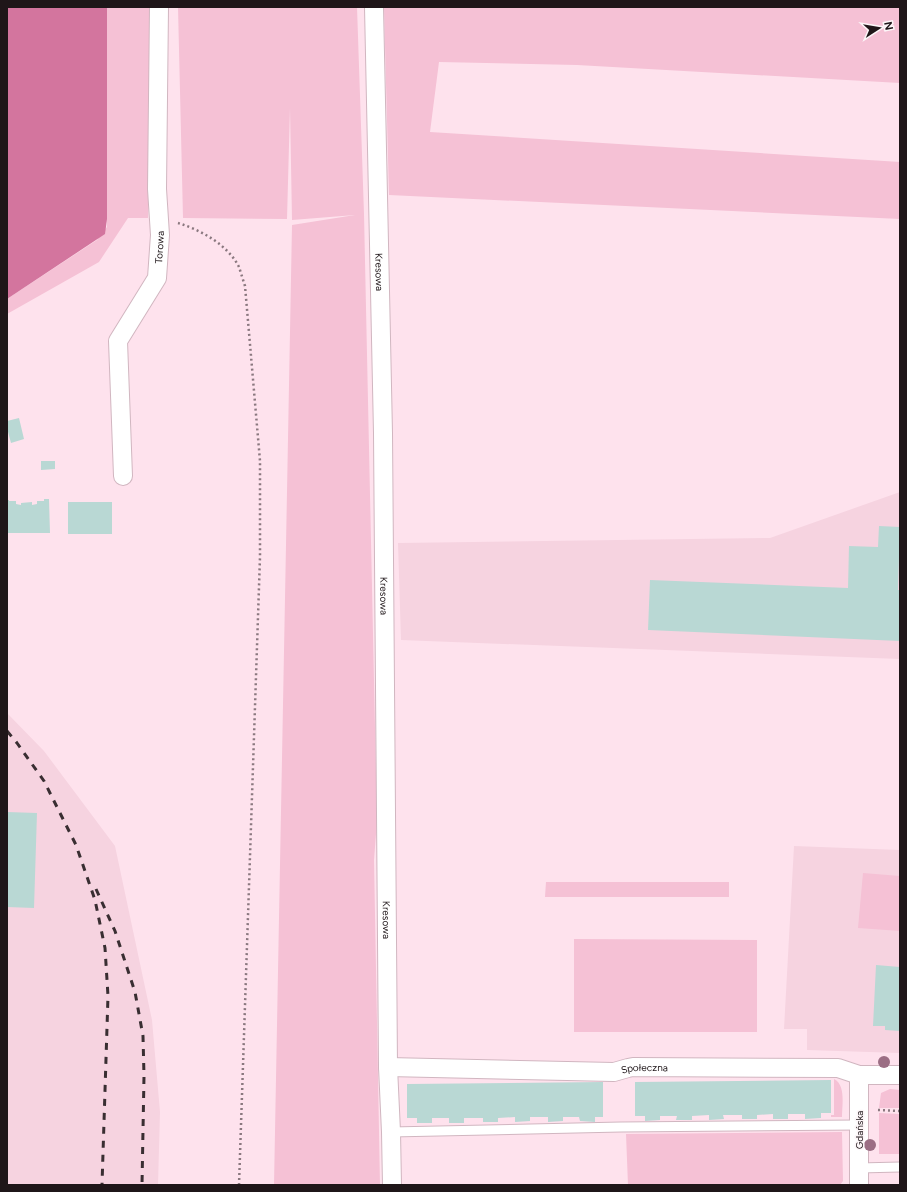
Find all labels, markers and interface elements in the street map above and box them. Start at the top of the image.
north arrow [859,8,899,48]
text: N [881,21,896,32]
street label: Torowa [152,231,167,264]
street label: Kresowa [372,253,386,291]
street label: Kresowa [377,577,390,615]
street label: Kresowa [380,901,393,939]
street label: Społeczna [619,1061,668,1077]
street label: Gdańska [853,1111,866,1149]

